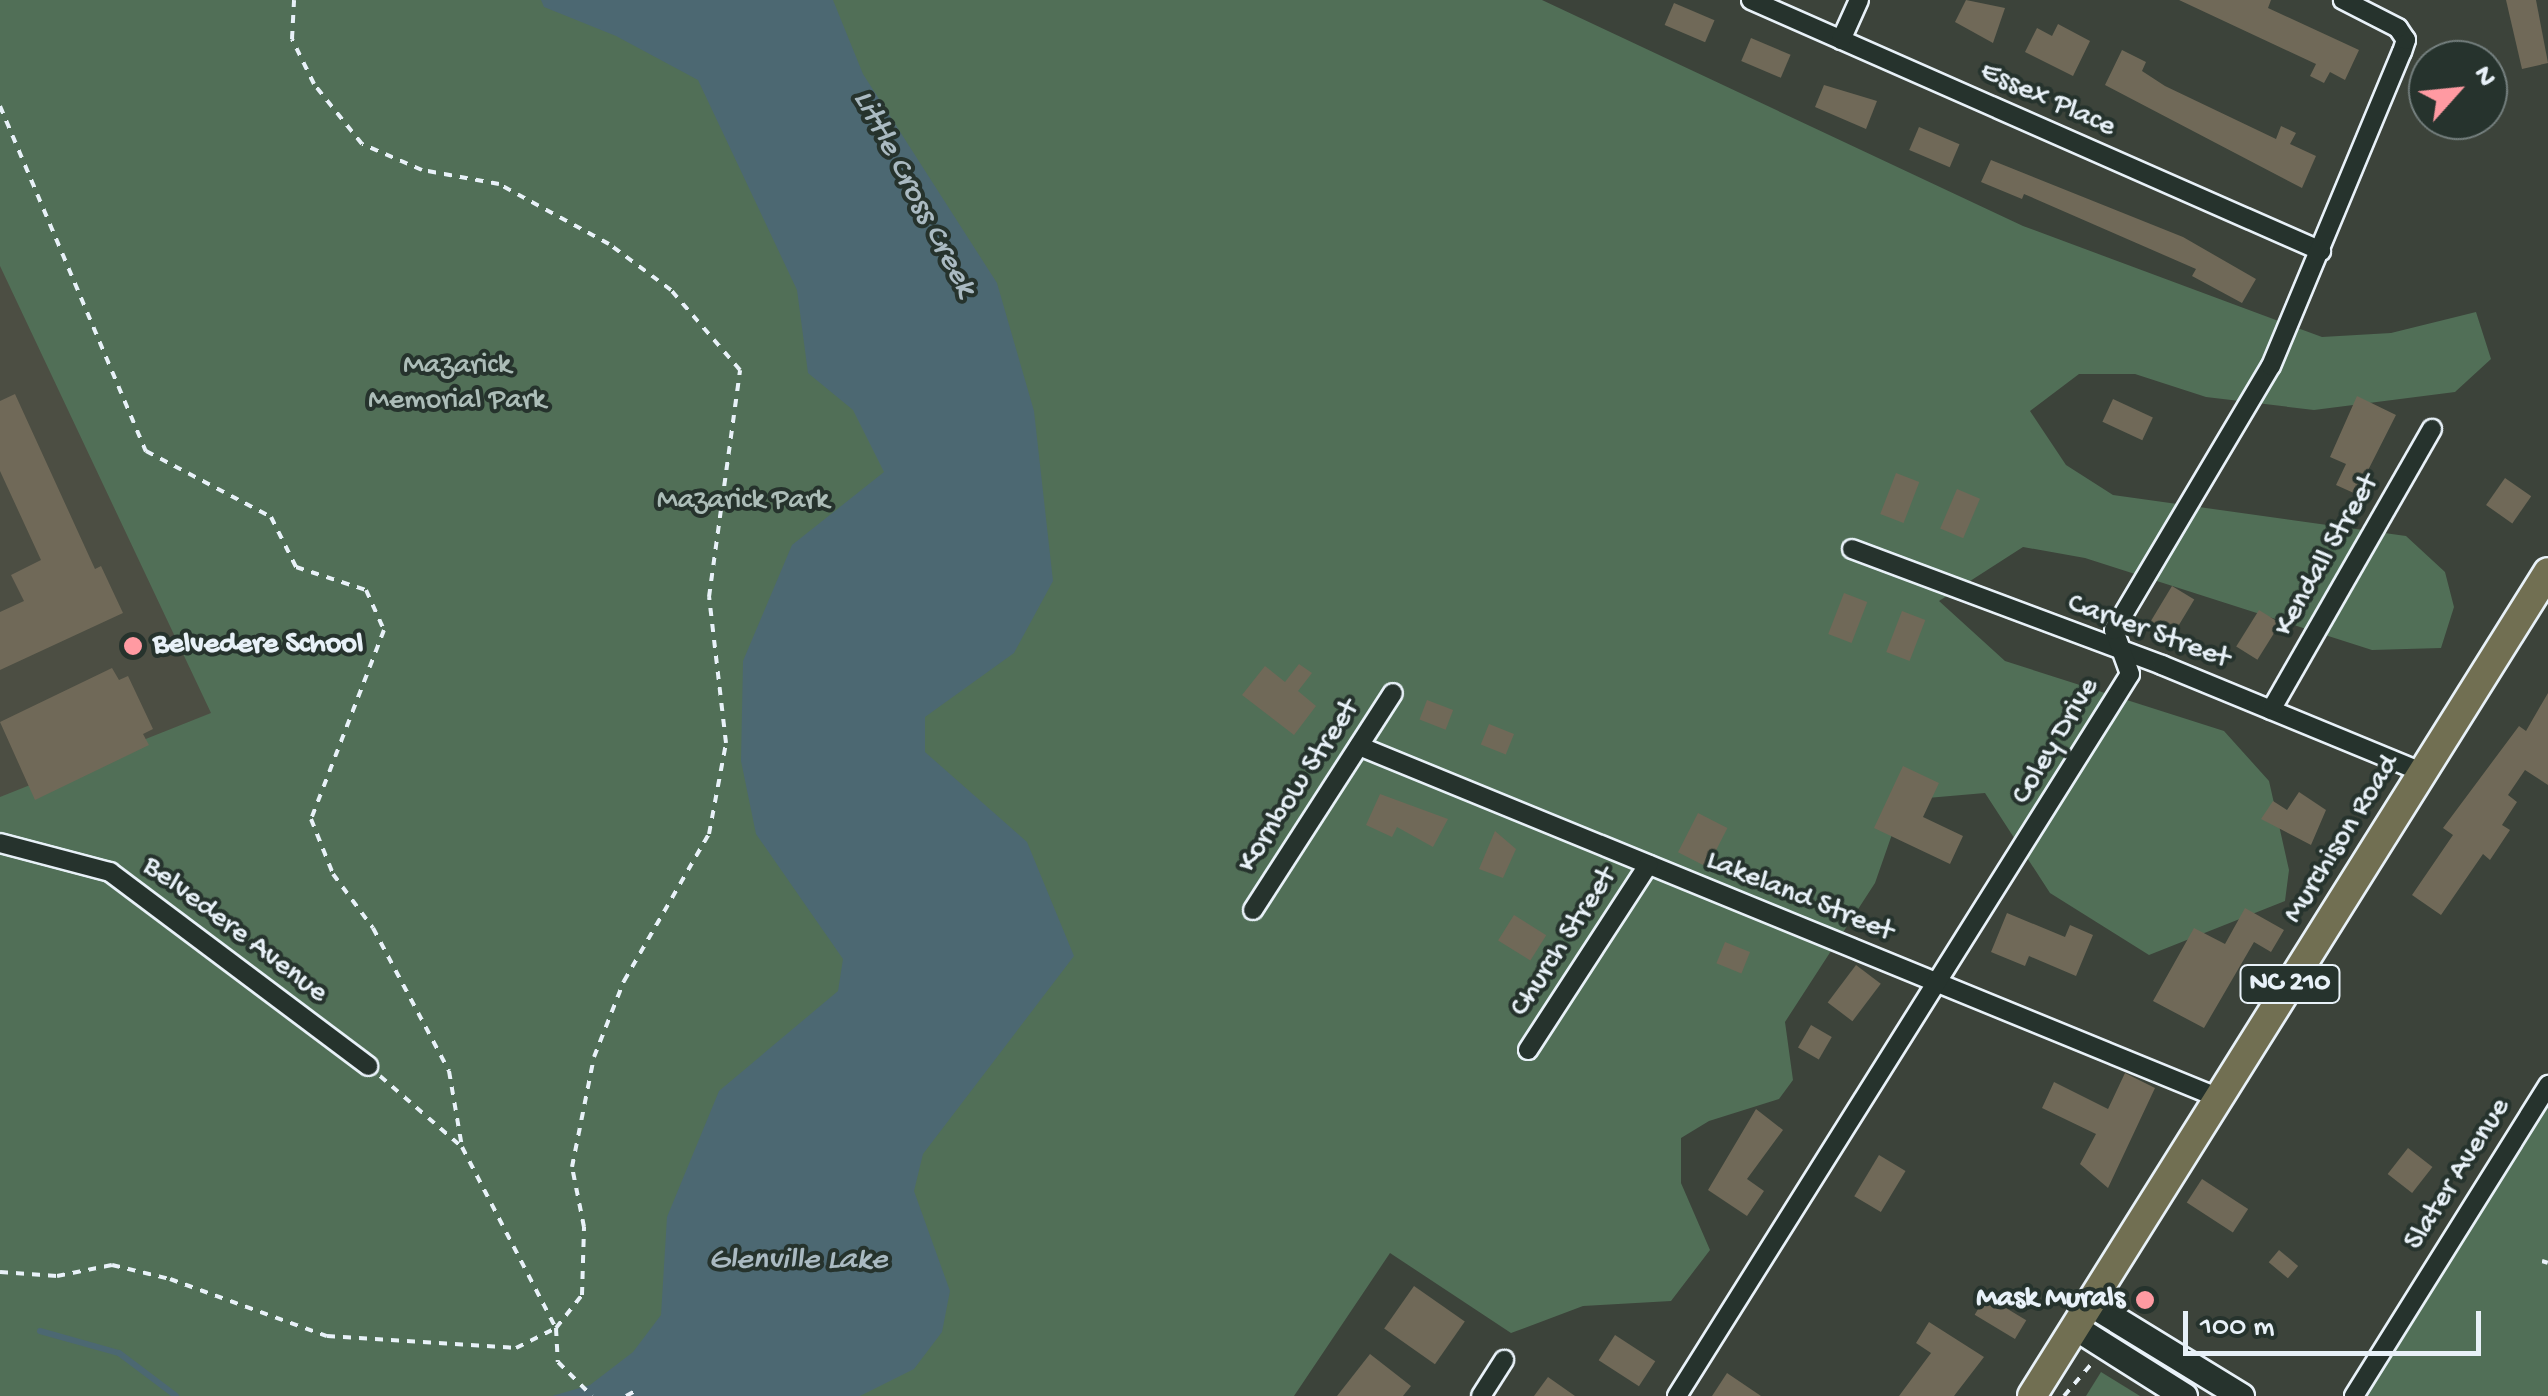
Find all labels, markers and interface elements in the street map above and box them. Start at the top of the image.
north arrow [2408,40,2508,140]
street label: Essex Place [1974,55,2120,147]
text: N [2465,61,2502,93]
water label: Little Cross Creek [842,84,984,304]
park label: Mazarick Memorial Park [368,349,546,420]
street label: Kendall Street [2267,469,2389,643]
park label: Mazarick Park [657,484,829,520]
street label: Carver Street [2062,587,2234,679]
place label: Belvedere School [153,628,363,664]
marker: Belvedere School [122,635,144,657]
street label: Coley Drive [2005,672,2109,812]
street label: Kornbow Street [1231,694,1369,880]
street label: Murchison Road [2277,749,2409,931]
street label: Lakeland Street [1700,844,1898,952]
street label: Belvedere Avenue [134,850,334,1012]
street label: Church Street [1503,862,1627,1024]
road number: NC 210 [2238,961,2342,1007]
street label: Slater Avenue [2398,1092,2520,1258]
water label: Glenville Lake [709,1242,887,1280]
place label: Mask Murals [1976,1282,2125,1318]
marker: Mask Murals [2134,1289,2156,1311]
scale bar [2188,1291,2486,1353]
text: 100 m [2200,1311,2275,1346]

